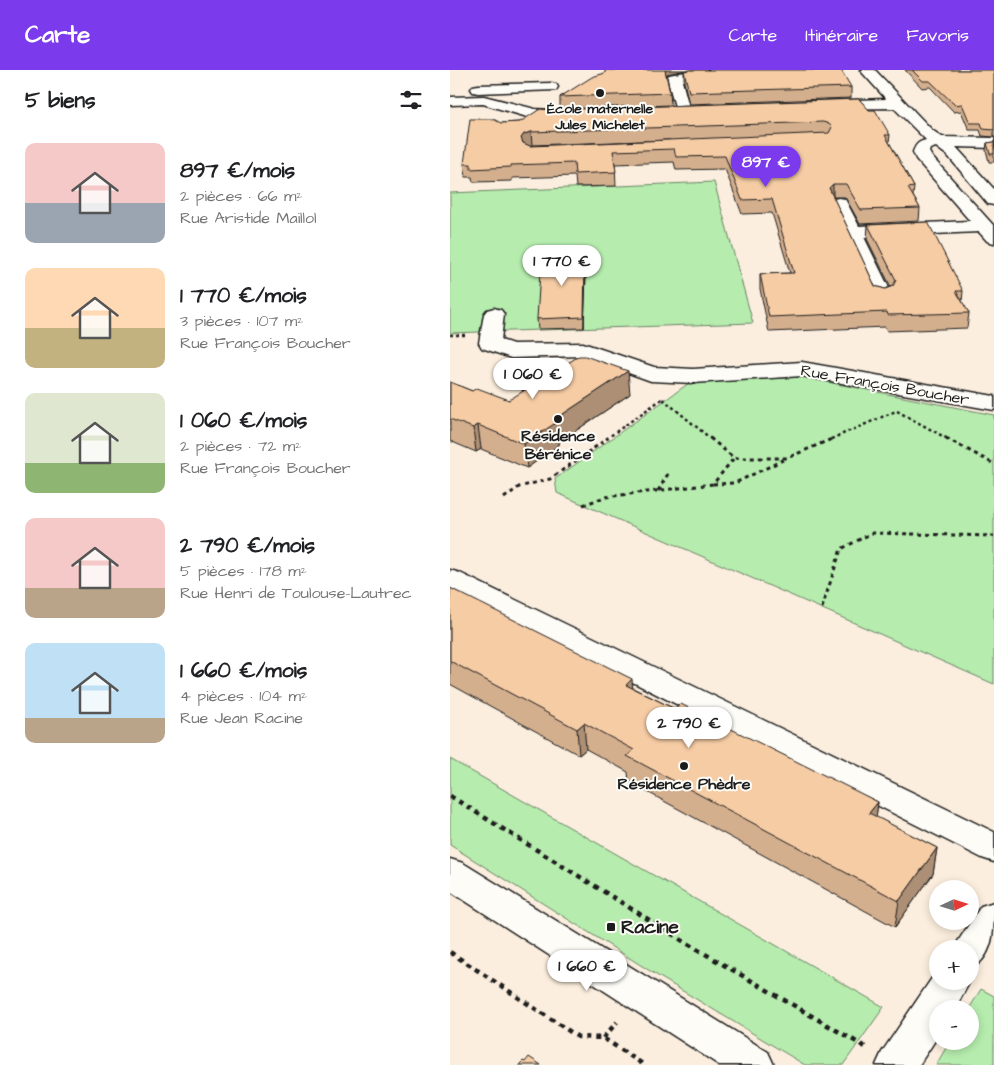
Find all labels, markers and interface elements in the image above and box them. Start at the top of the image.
text: Carte [25,18,90,52]
text: Carte [728,23,777,48]
text: Itinéraire [805,23,878,48]
text: Favoris [906,23,969,48]
text: 5 biens [25,86,96,115]
icon: filters [397,86,425,114]
marker: École maternelle Jules Michelet [594,87,606,99]
place label: École maternelle Jules Michelet [547,99,653,135]
pin: 897 € [731,146,801,188]
text: 897 € [742,151,790,173]
text: 897 €/mois [180,156,295,185]
icon: home [65,163,125,223]
text: 2 pièces · 66 m² [180,185,302,207]
text: Rue Aristide Maillol [180,207,317,229]
pin: 1 770 € [516,244,608,287]
text: 1 770 € [533,250,591,272]
text: 1 770 €/mois [180,281,307,310]
icon: home [65,288,125,348]
text: 3 pièces · 107 m² [180,310,303,332]
text: Rue François Boucher [180,332,351,354]
pin: 1 060 € [487,358,579,400]
street label: Rue François Boucher [799,359,971,411]
text: 1 060 € [504,363,562,385]
text: 1 060 €/mois [180,406,307,435]
icon: home [65,413,125,473]
marker: Résidence Bérénice [552,413,564,425]
place label: Résidence Bérénice [521,425,595,465]
text: 2 pièces · 72 m² [180,435,301,457]
text: Rue François Boucher [180,457,351,479]
text: 2 790 €/mois [180,531,315,560]
icon: home [65,538,125,598]
text: 5 pièces · 178 m² [180,560,307,582]
text: Rue Henri de Toulouse-Lautrec [180,582,412,604]
text: 1 660 €/mois [180,656,307,685]
icon: home [65,663,125,723]
text: 4 pièces · 104 m² [180,685,307,707]
pin: 2 790 € [643,706,735,749]
text: Rue Jean Racine [180,707,303,729]
text: 2 790 € [657,712,721,734]
marker: Résidence Phèdre [678,760,690,772]
place label: Résidence Phèdre [617,773,751,795]
north arrow [929,880,979,930]
map controls [929,880,979,1050]
place label: Racine [621,914,680,941]
marker: Racine [605,921,617,933]
button: + [929,940,979,990]
pin: 1 660 € [541,950,633,992]
text: 1 660 € [558,955,616,977]
button: − [929,1000,979,1050]

